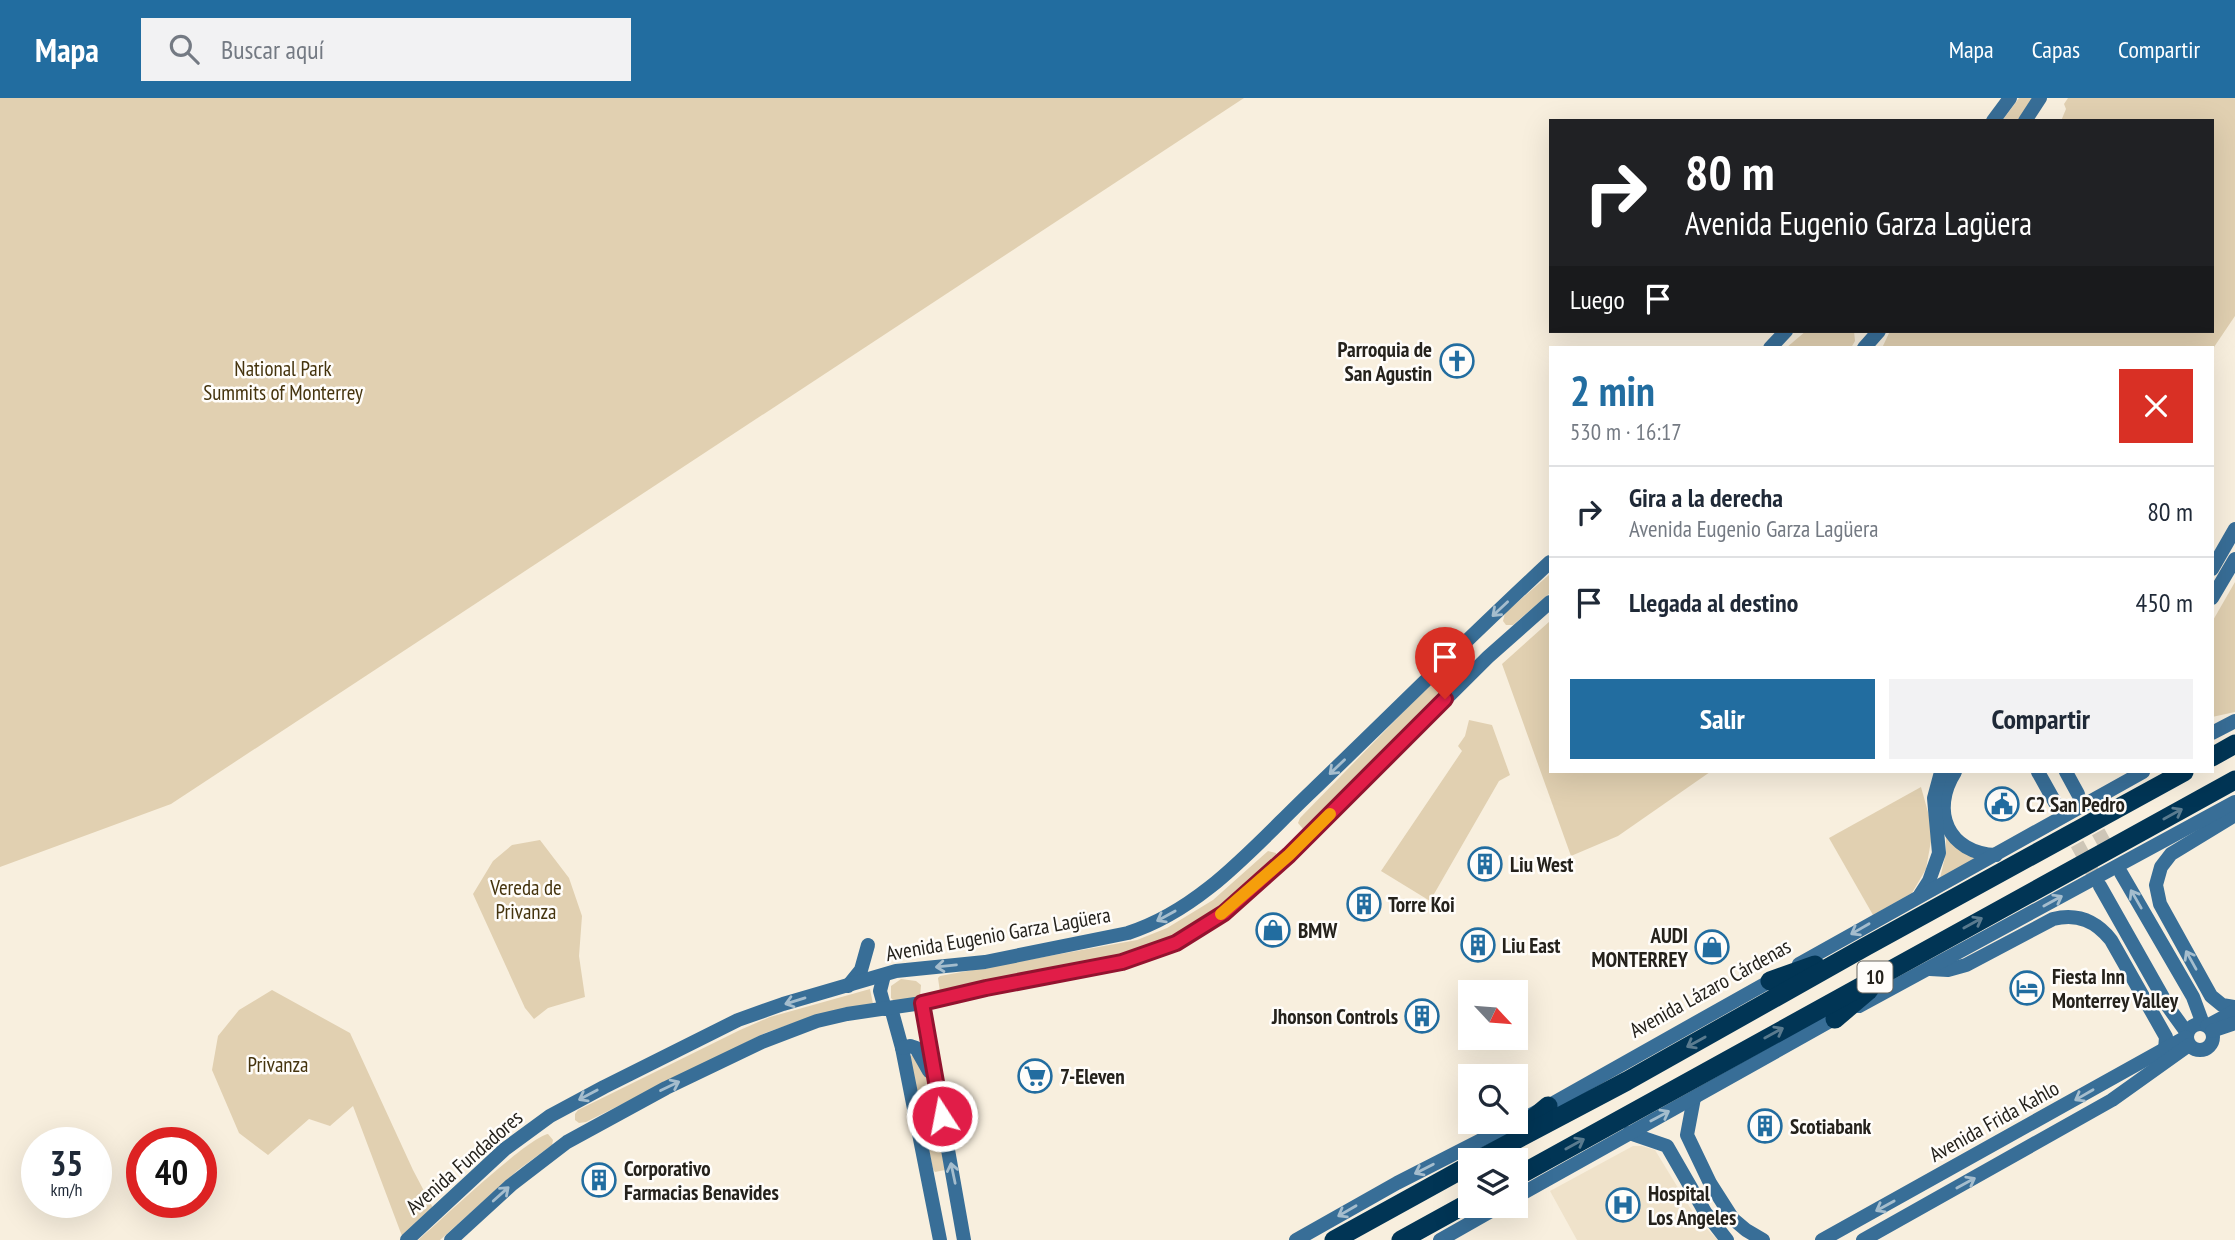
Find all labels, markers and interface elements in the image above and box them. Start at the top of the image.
search box [141,18,631,81]
text: Mapa [35,28,99,71]
icon: search [165,30,203,68]
text: Buscar aquí [221,33,324,66]
text: Mapa [1949,34,1994,65]
text: Capas [2032,34,2080,65]
text: Compartir [2118,34,2200,65]
text: 80 m [1685,140,1774,204]
icon: right [1570,147,1661,238]
text: Avenida Eugenio Garza Lagüera [1685,202,2032,244]
icon: arrive [1639,280,1677,318]
text: Luego [1570,283,1625,316]
place label: Parroquia de San Agustin [1337,336,1432,387]
church icon: Parroquia de San Agustin [1438,342,1476,380]
park label: National Park Summits of Monterrey [203,355,363,406]
text: 2 min [1570,363,1655,418]
button: close [2119,369,2193,443]
text: 530 m · 16:17 [1570,417,1682,446]
text: Gira a la derecha [1629,481,1783,514]
icon: right [1570,493,1608,531]
text: 80 m [2147,495,2193,528]
text: Avenida Eugenio Garza Lagüera [1629,514,1878,543]
icon: arrive [1570,584,1608,622]
text: Llegada al destino [1629,586,1798,619]
text: 450 m [2135,586,2193,619]
one-way arrow [1492,600,1509,617]
pin [1415,627,1475,699]
icon: arrive [1426,638,1464,676]
button: Salir [1570,679,1875,759]
button: Compartir [1889,679,2193,759]
one-way arrow [1329,758,1346,775]
public building icon: C2 San Pedro [1983,785,2021,823]
place label: C2 San Pedro [2026,791,2125,818]
one-way arrow [2162,807,2182,821]
building icon: Liu West [1466,845,1504,883]
place label: Liu West [1510,851,1573,878]
park label: Vereda de Privanza [489,874,562,925]
building icon: Torre Koi [1345,885,1383,923]
one-way arrow [2129,890,2143,910]
place label: Torre Koi [1388,891,1455,918]
one-way arrow [2043,893,2063,907]
street label: Avenida Eugenio Garza Lagüera [884,901,1112,967]
one-way arrow [1157,909,1177,923]
shop icon: BMW [1254,911,1292,949]
one-way arrow [1963,916,1983,930]
place label: BMW [1298,917,1338,944]
place label: AUDI MONTERREY [1592,922,1689,973]
one-way arrow [1850,923,1870,937]
building icon: Liu East [1459,926,1497,964]
shop icon: AUDI MONTERREY [1693,928,1731,966]
place label: Liu East [1502,932,1560,959]
street label: Avenida Lázaro Cárdenas [1625,932,1795,1044]
one-way arrow [2184,951,2198,971]
one-way arrow [935,960,957,973]
road number: 10 [1857,962,1892,992]
place label: Fiesta Inn Monterrey Valley [2052,963,2179,1014]
hotel icon: Fiesta Inn Monterrey Valley [2008,969,2046,1007]
north arrow [1458,980,1528,1050]
map controls [1458,980,1528,1218]
one-way arrow [784,995,806,1008]
building icon: Jhonson Controls [1403,997,1441,1035]
place label: Jhonson Controls [1271,1003,1398,1030]
one-way arrow [1764,1026,1784,1040]
one-way arrow [1686,1035,1706,1049]
park label: Privanza [248,1051,308,1078]
supermarket icon: 7-Eleven [1016,1057,1054,1095]
place label: 7-Eleven [1060,1063,1125,1090]
button: search [1458,1064,1528,1134]
street label: Avenida Frida Kahlo [1924,1074,2064,1168]
one-way arrow [659,1078,680,1092]
position arrow [905,1079,979,1153]
one-way arrow [578,1089,599,1102]
one-way arrow [2074,1089,2095,1102]
street label: Avenida Fundadores [400,1104,528,1220]
building icon: Scotiabank [1746,1107,1784,1145]
one-way arrow [1650,1109,1670,1123]
place label: Scotiabank [1790,1113,1872,1140]
speed limit sign: 40 [126,1127,217,1218]
one-way arrow [1565,1137,1585,1151]
text: 35 [50,1140,83,1186]
button: layers [1458,1148,1528,1218]
place label: Corporativo Farmacias Benavides [624,1155,779,1206]
building icon: Corporativo Farmacias Benavides [580,1161,618,1199]
one-way arrow [945,1162,959,1185]
one-way arrow [1415,1162,1435,1176]
one-way arrow [1955,1176,1975,1190]
text: km/h [51,1178,82,1201]
place label: Hospital Los Angeles [1648,1180,1736,1231]
one-way arrow [492,1186,510,1202]
hospital icon: Hospital Los Angeles [1604,1186,1642,1224]
one-way arrow [1875,1199,1896,1213]
one-way arrow [1337,1204,1357,1218]

